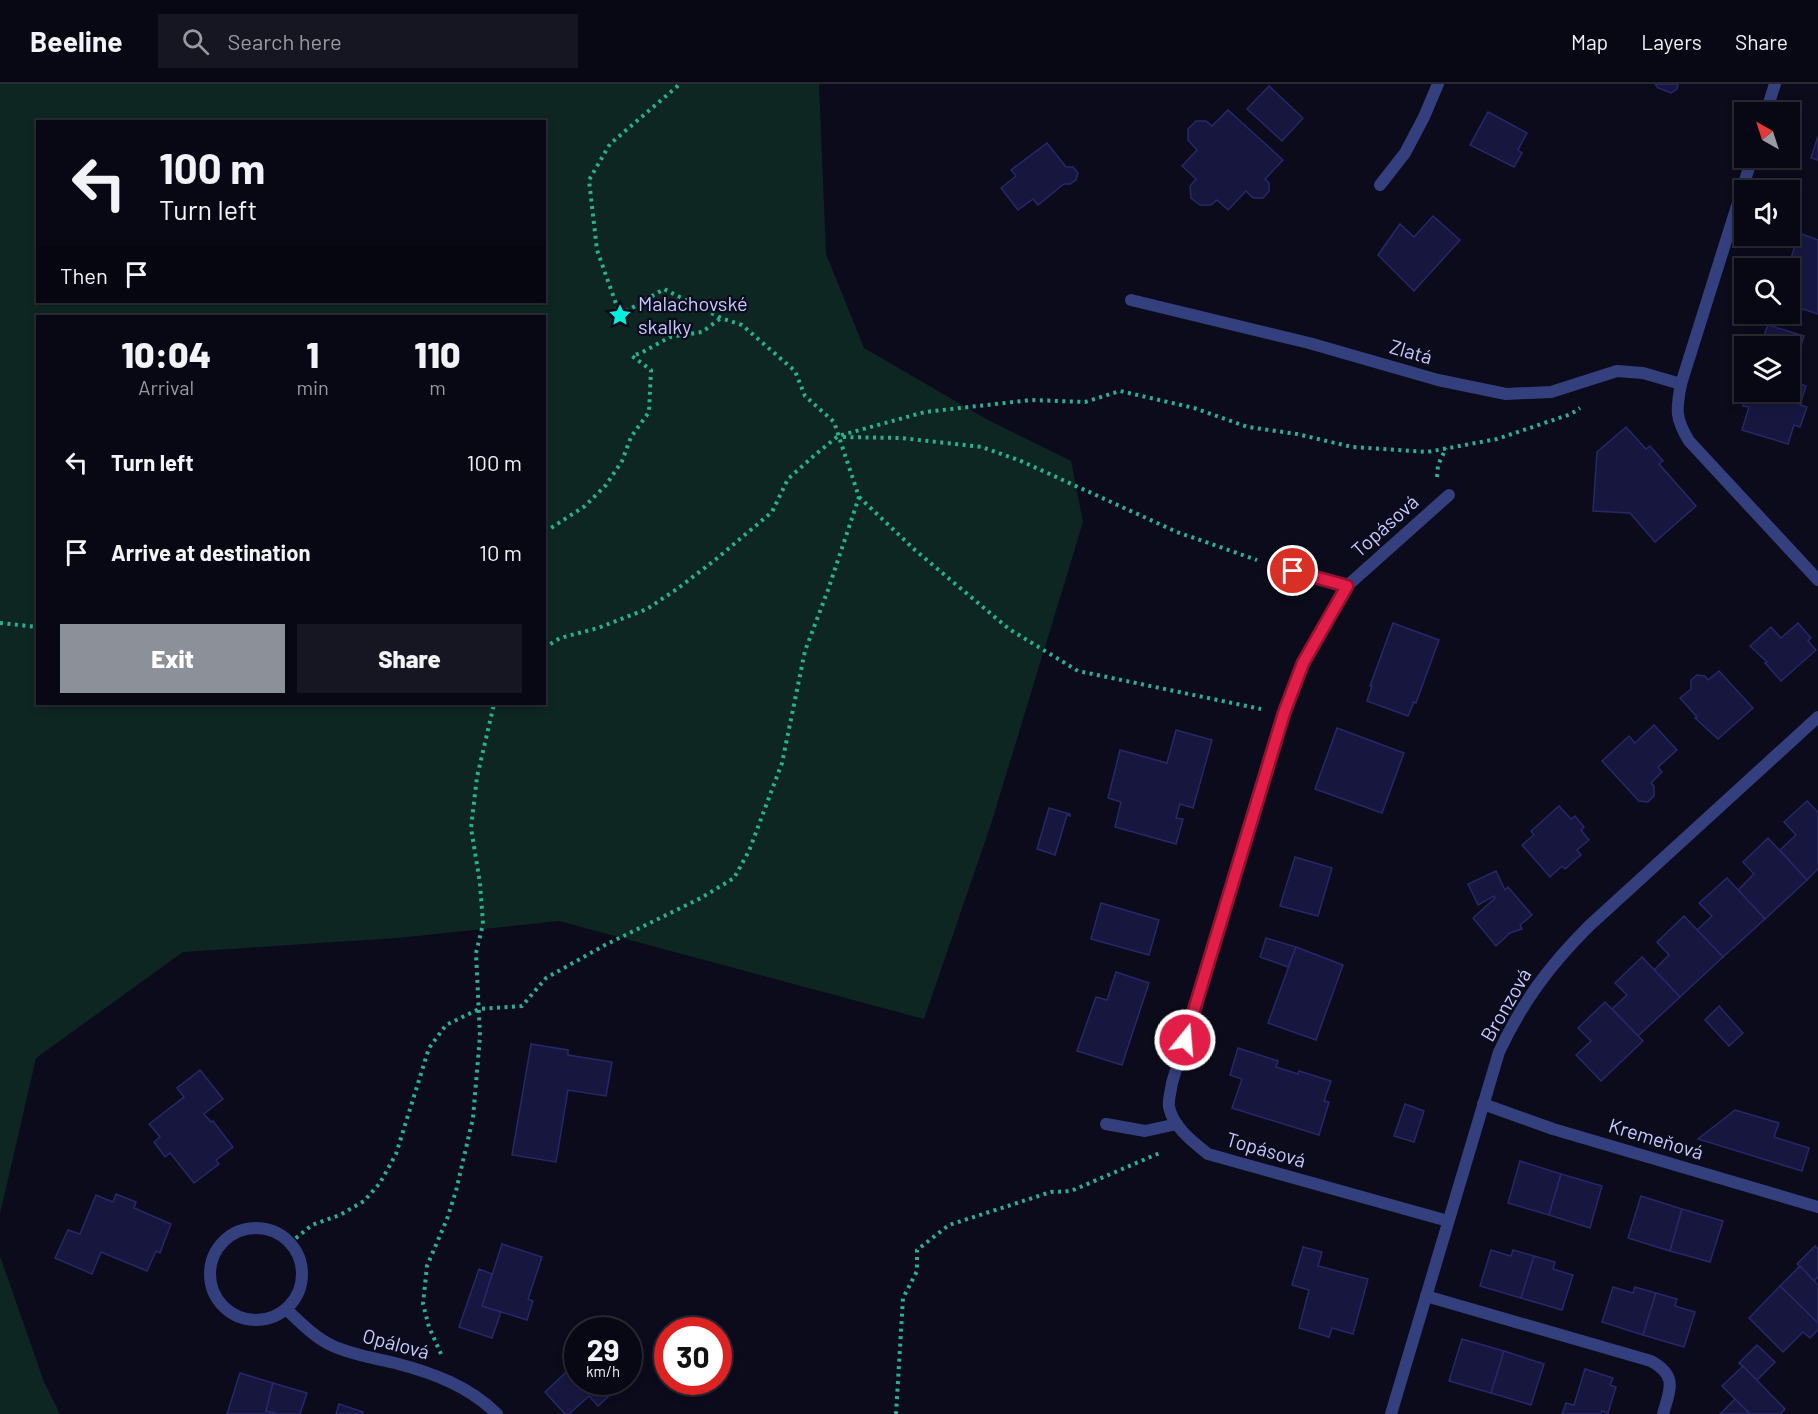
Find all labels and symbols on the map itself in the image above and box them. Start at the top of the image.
north arrow [1734,102,1800,168]
place label: Malachovské skalky [638,291,748,338]
place icon: Malachovské skalky [607,302,633,328]
street label: Zlatá [1387,334,1435,369]
street label: Topásová [1346,489,1423,562]
pin [1267,545,1318,596]
street label: Bronzová [1475,964,1536,1045]
position arrow [1153,1008,1217,1072]
street label: Kremeňová [1606,1112,1707,1164]
street label: Topásová [1224,1126,1309,1172]
speed limit sign: 30 [654,1317,732,1395]
street label: Opálová [360,1323,432,1363]

